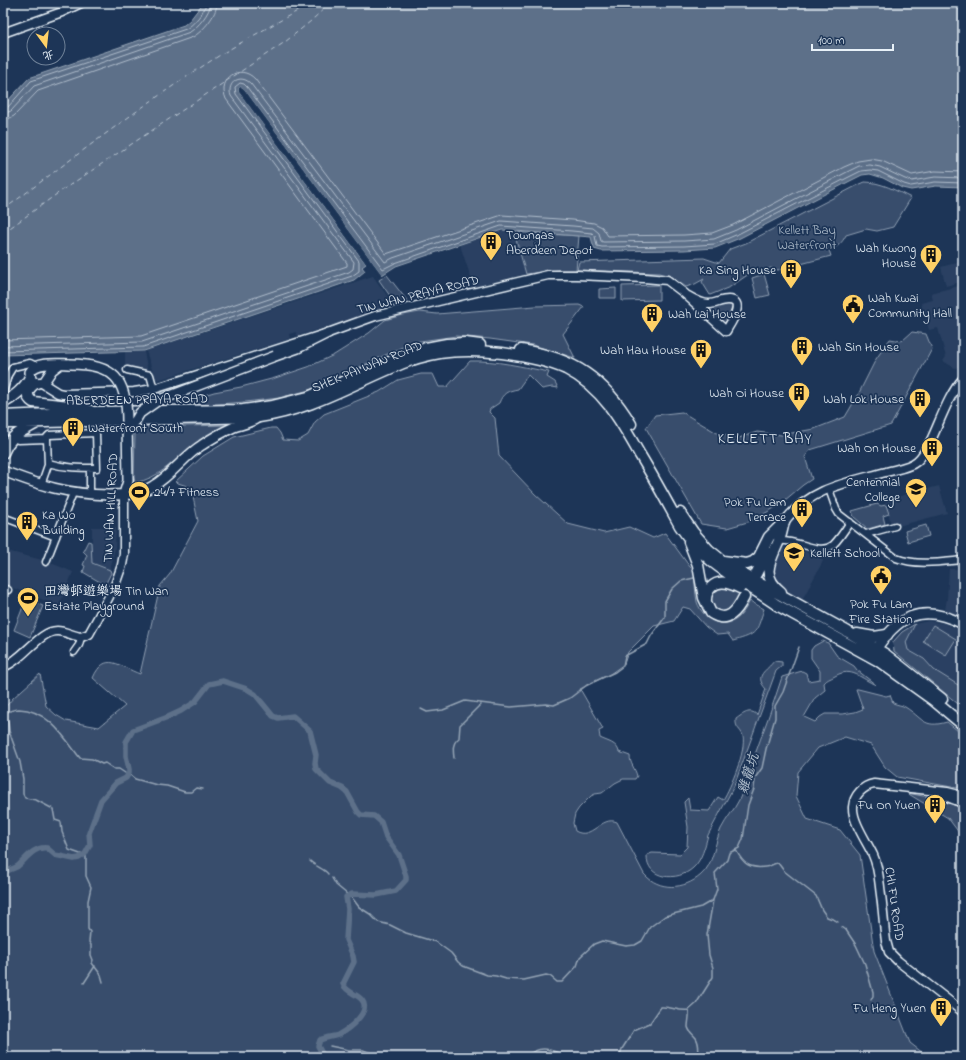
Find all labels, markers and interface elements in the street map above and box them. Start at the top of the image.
north arrow [26,26,66,66]
scale bar [812,26,893,52]
text: 100 m [818,32,845,50]
text: 北 [41,46,56,64]
park label: Kellett Bay Waterfront [778,221,837,255]
place label: Towngas Aberdeen Depot [506,226,594,260]
building icon: Towngas Aberdeen Depot [478,229,504,262]
place label: Wah Kwong House [856,239,916,273]
building icon: Wah Kwong House [918,242,944,275]
building icon: Ka Sing House [778,257,804,290]
place label: Ka Sing House [699,261,776,281]
street label: TIN WAN PRAYA ROAD [355,271,481,319]
place label: Wah Kwai Community Hall [868,289,952,324]
public building icon: Wah Kwai Community Hall [840,292,866,325]
building icon: Wah Lai House [639,301,665,334]
place label: Wah Lai House [668,305,746,324]
building icon: Wah Sin House [789,334,815,367]
street label: SHEK PAI WAN ROAD [309,336,425,398]
building icon: Wah Hau House [688,337,714,370]
place label: Wah Sin House [818,338,899,357]
place label: Wah Hau House [600,341,686,360]
building icon: Wah Oi House [786,380,812,413]
place label: Wah Oi House [709,384,784,403]
building icon: Wah Lok House [907,386,933,419]
street label: ABERDEEN PRAYA ROAD [66,389,208,411]
place label: Wah Lok House [823,390,904,409]
building icon: Waterfront South [60,415,86,448]
place label: Waterfront South [88,419,183,438]
district label: KELLETT BAY [718,428,812,450]
building icon: Wah On House [919,435,945,468]
place label: Wah On House [837,439,916,458]
street label: TIN WAN HILL ROAD [99,453,123,563]
place label: Centennial College [846,473,900,508]
school or university icon: Centennial College [903,476,929,509]
sports icon: 24/7 Fitness [126,479,152,512]
place label: 24/7 Fitness [154,483,219,502]
place label: Pok Fu Lam Terrace [724,493,786,527]
building icon: Pok Fu Lam Terrace [789,496,815,529]
place label: Ka Wo Building [41,506,85,541]
building icon: Ka Wo Building [14,509,40,542]
school or university icon: Kellett School [781,540,807,573]
place label: Kellett School [810,544,880,563]
public building icon: Pok Fu Lam Fire Station [868,563,894,596]
place label: 田灣邨遊樂場 Tin Wan Estate Playground [44,582,168,617]
sports icon: 田灣邨遊樂場 Tin Wan Estate Playground [15,585,41,618]
place label: Pok Fu Lam Fire Station [848,595,913,629]
water label: 雞籠坑 [733,749,766,797]
building icon: Fu On Yuen [922,792,948,825]
place label: Fu On Yuen [857,796,920,815]
street label: CHI FU ROAD [879,866,909,942]
building icon: Fu Heng Yuen [928,995,954,1028]
place label: Fu Heng Yuen [852,999,926,1019]

